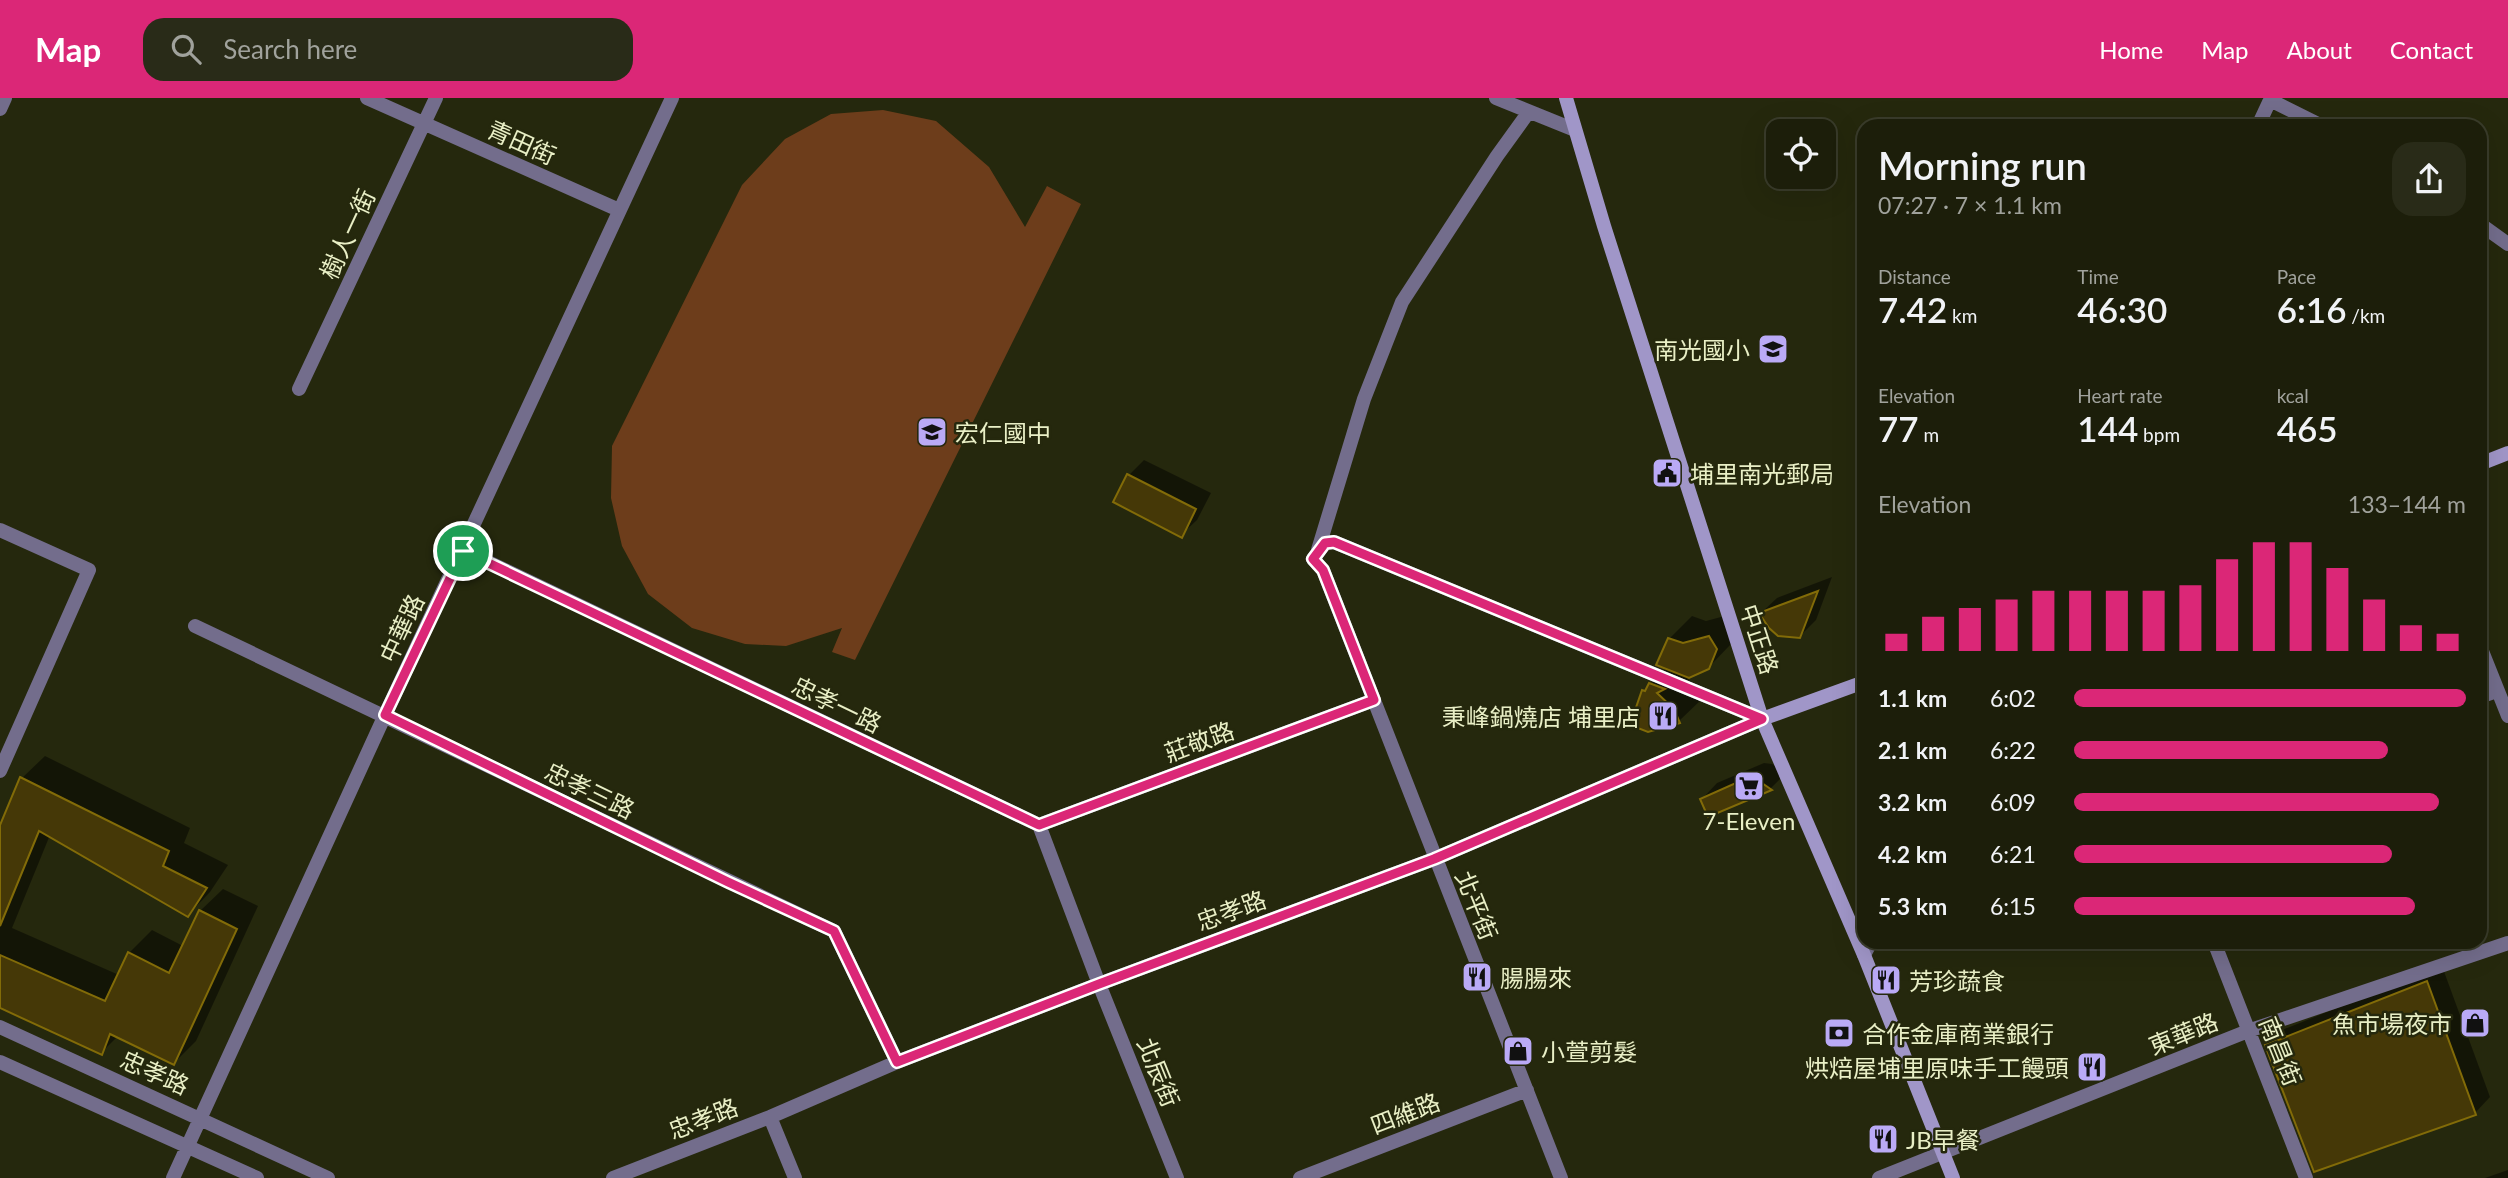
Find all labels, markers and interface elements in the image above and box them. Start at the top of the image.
search box [143,18,633,81]
text: Map [35,29,101,69]
icon: search [167,30,205,68]
text: Search here [223,33,357,65]
text: Home [2099,35,2163,64]
text: Map [2201,35,2249,64]
text: About [2287,35,2352,64]
text: Contact [2390,35,2473,64]
street label: 青田街 [483,114,561,170]
map controls [1766,119,1836,189]
button: locate [1766,119,1836,189]
text: Morning run [1878,142,2087,188]
button: share [2392,142,2466,216]
street label: 樹人一街 [314,184,380,284]
text: 07:27 · 7 × 1.1 km [1878,191,2062,219]
text: Distance [1878,265,1951,288]
text: Time [2077,265,2119,288]
text: Pace [2277,265,2316,288]
text: 7.42 [1878,288,1947,330]
text: 46:30 [2077,288,2167,330]
text: 6:16 [2277,288,2346,330]
text: km [1947,304,1977,327]
text: /km [2346,304,2385,327]
school or university icon: 南光國小 [1756,332,1790,366]
place label: 南光國小 [1654,335,1750,364]
text: Elevation [1878,384,1955,407]
text: Heart rate [2077,384,2163,407]
text: kcal [2277,384,2309,407]
text: 77 [1878,407,1919,449]
text: 144 [2077,407,2138,449]
text: 465 [2277,407,2338,449]
school or university icon: 宏仁國中 [915,415,949,449]
place label: 宏仁國中 [955,418,1051,447]
text: m [1919,423,1939,446]
text: bpm [2138,423,2180,446]
public building icon: 埔里南光郵局 [1650,456,1684,490]
place label: 埔里南光郵局 [1690,459,1834,488]
text: Elevation [1878,490,1971,518]
text: 133–144 m [2348,490,2466,518]
pin [433,521,493,581]
icon: arrive [444,532,482,570]
street label: 中華路 [373,589,429,667]
street label: 中正路 [1735,600,1785,678]
street label: 忠孝一路 [788,670,886,738]
text: 1.1 km [1878,684,1947,712]
text: 6:02 [1990,684,2036,712]
restaurant icon: 秉峰鍋燒店 埔里店 [1646,699,1680,733]
place label: 秉峰鍋燒店 埔里店 [1442,702,1640,731]
street label: 莊敬路 [1160,715,1238,767]
text: 2.1 km [1878,736,1947,764]
text: 6:22 [1990,736,2036,764]
street label: 忠孝三路 [541,756,639,824]
supermarket icon: 7-Eleven [1732,769,1766,803]
text: 3.2 km [1878,788,1947,816]
text: 6:09 [1990,788,2036,816]
place label: 7-Eleven [1703,806,1795,835]
text: 4.2 km [1878,840,1947,868]
text: 6:21 [1990,840,2036,868]
street label: 北平街 [1450,866,1504,944]
street label: 忠孝路 [1192,884,1270,936]
text: 5.3 km [1878,892,1947,920]
text: 6:15 [1990,892,2036,920]
restaurant icon: 腸腸來 [1460,960,1494,994]
place label: 腸腸來 [1500,963,1572,992]
restaurant icon: 芳珍蔬食 [1869,963,1903,997]
place label: 芳珍蔬食 [1909,966,2005,995]
street label: 東華路 [2144,1006,2222,1060]
shop icon: 魚市場夜市 [2458,1006,2492,1040]
place label: 魚市場夜市 [2332,1009,2452,1038]
street label: 南昌街 [2254,1012,2308,1090]
bank icon: 合作金庫商業銀行 [1822,1016,1856,1050]
place label: 合作金庫商業銀行 [1862,1019,2054,1048]
street label: 北辰街 [1132,1033,1186,1111]
shop icon: 小萱剪髮 [1501,1034,1535,1068]
place label: 小萱剪髮 [1541,1037,1637,1066]
street label: 忠孝路 [116,1044,194,1100]
restaurant icon: 烘焙屋埔里原味手工饅頭 [2075,1050,2109,1084]
place label: 烘焙屋埔里原味手工饅頭 [1805,1053,2069,1082]
street label: 四維路 [1366,1087,1444,1139]
street label: 忠孝路 [664,1092,742,1144]
restaurant icon: JB早餐 [1866,1122,1900,1156]
place label: JB早餐 [1906,1125,1980,1154]

